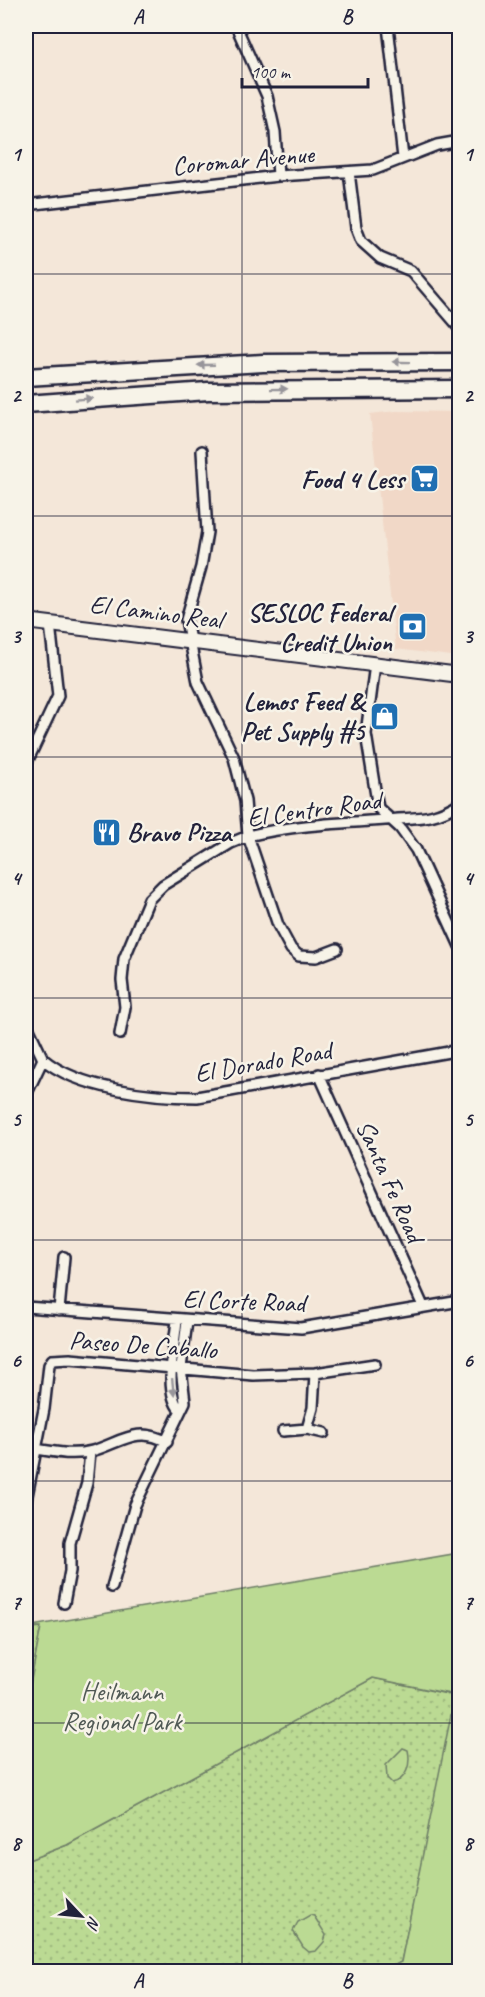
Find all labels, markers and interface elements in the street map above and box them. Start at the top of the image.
text: A [133,4,145,29]
text: B [342,4,354,29]
scale bar [242,51,368,89]
text: 100 m [251,61,292,83]
street label: Coromar Avenue [171,137,317,183]
text: 1 [12,142,23,167]
text: 1 [464,142,475,167]
one-way arrow [392,357,411,366]
one-way arrow [197,361,216,370]
text: 2 [12,383,23,408]
text: 2 [464,383,475,408]
one-way arrow [269,384,288,394]
one-way arrow [74,394,93,404]
place label: Food 4 Less [301,463,407,496]
supermarket icon: Food 4 Less [409,463,441,495]
street label: El Camino Real [88,588,229,637]
place label: SESLOC Federal Credit Union [248,596,397,659]
bank icon: SESLOC Federal Credit Union [397,611,429,643]
text: 3 [12,624,23,649]
text: 3 [464,624,475,649]
place label: Lemos Feed & Pet Supply #5 [241,685,367,748]
shop icon: Lemos Feed & Pet Supply #5 [369,700,401,732]
street label: El Centro Road [245,783,387,835]
restaurant icon: Bravo Pizza [90,816,122,848]
place label: Bravo Pizza [127,816,233,849]
text: 4 [12,866,24,891]
text: 4 [464,866,476,891]
street label: El Dorado Road [192,1033,337,1090]
text: 5 [12,1107,23,1132]
text: 5 [464,1107,475,1132]
street label: Santa Fe Road [348,1115,433,1251]
street label: El Corte Road [182,1282,309,1320]
street label: Paseo De Caballo [68,1323,220,1367]
text: 6 [11,1348,22,1373]
text: 6 [463,1348,474,1373]
one-way arrow [168,1378,178,1397]
text: 7 [12,1590,23,1615]
text: 7 [464,1590,475,1615]
park label: Heilmann Regional Park [62,1675,183,1738]
text: 8 [12,1831,24,1856]
text: 8 [464,1831,476,1856]
north arrow [51,1886,111,1946]
text: N [81,1913,105,1934]
text: A [133,1968,145,1993]
text: B [342,1968,354,1993]

